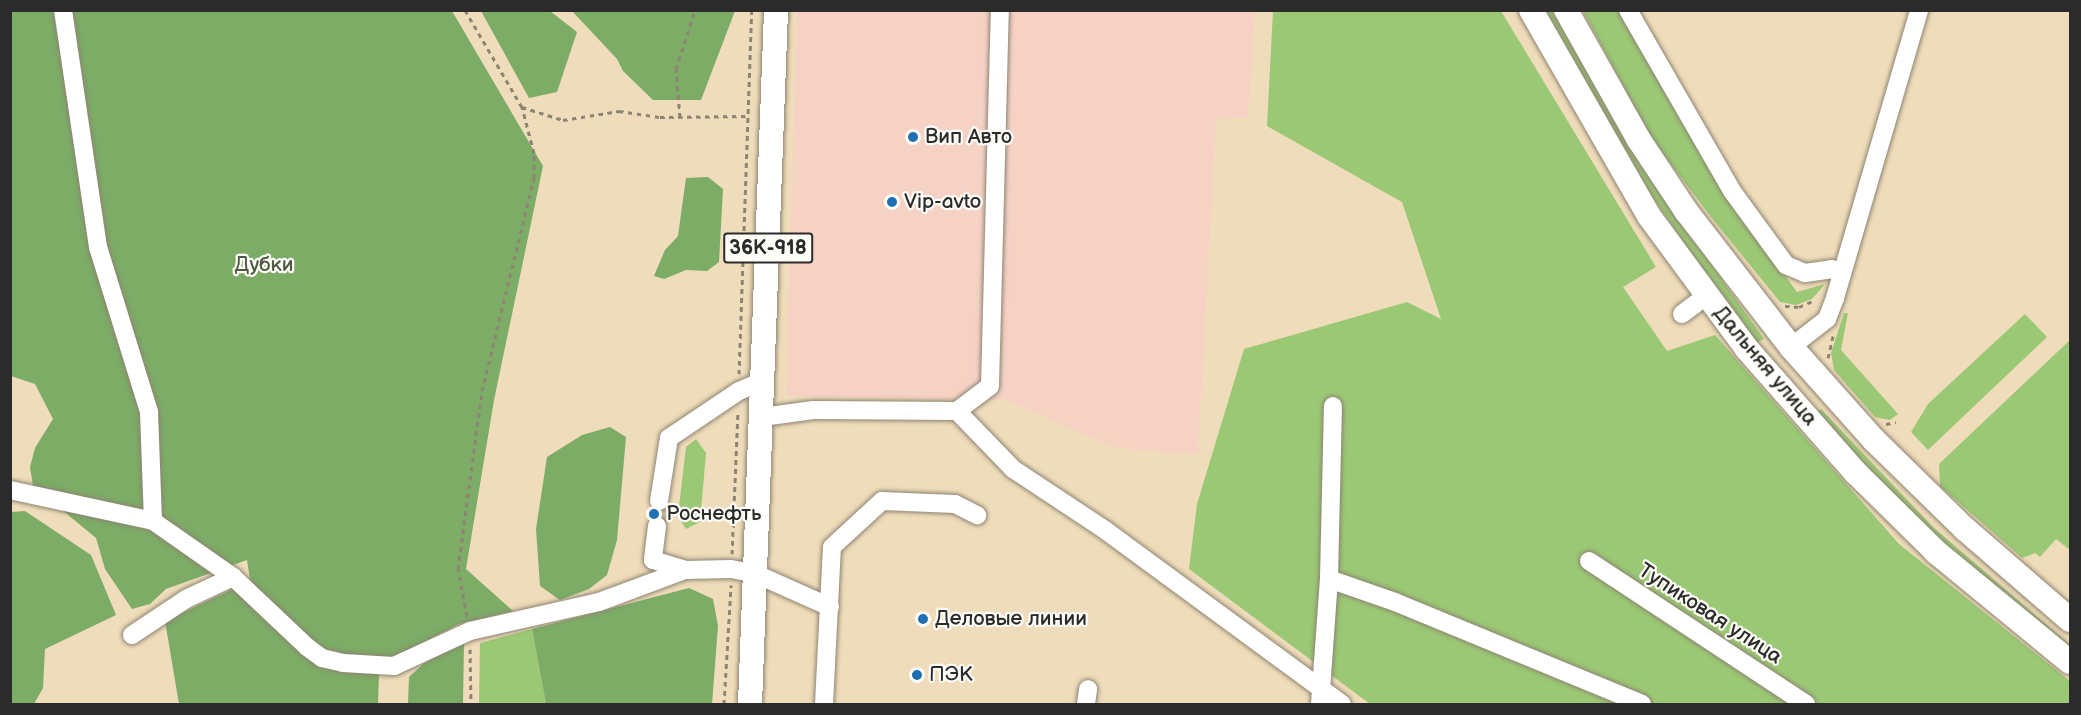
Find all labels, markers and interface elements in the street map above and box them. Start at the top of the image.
place label: Вип Авто [925,124,1012,150]
marker: Вип Авто [906,130,920,144]
place label: Vip-avto [904,189,981,215]
marker: Vip-avto [885,195,899,209]
road number: 36К-918 [723,231,813,265]
park label: Дубки [235,252,293,278]
street label: Дальняя улица [1708,301,1822,431]
place label: Роснефть [666,501,761,527]
marker: Роснефть [647,507,661,521]
street label: Тупиковая улица [1633,558,1787,670]
place label: Деловые линии [935,606,1087,632]
marker: Деловые линии [916,612,930,626]
place label: ПЭК [929,662,973,688]
marker: ПЭК [910,668,924,682]

